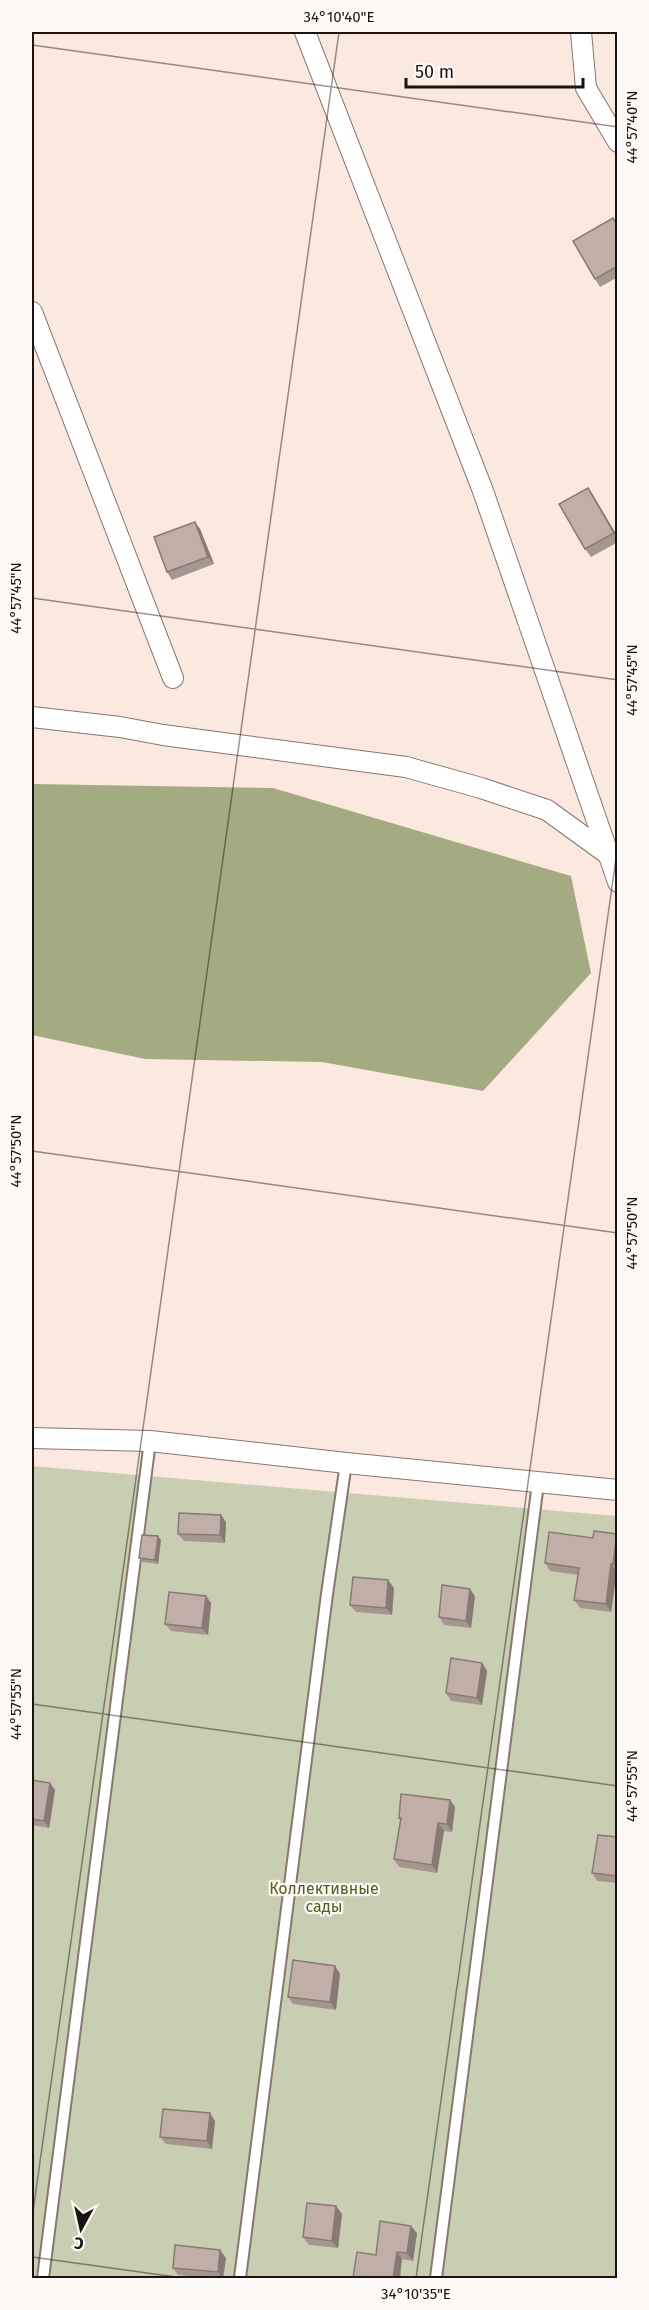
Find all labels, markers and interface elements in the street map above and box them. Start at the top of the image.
text: 34°10'40"E [304,8,374,26]
scale bar [406,51,583,89]
text: 50 m [415,61,454,83]
text: 44°57'40"N [623,91,641,163]
text: 44°57'45"N [7,562,25,634]
text: 44°57'45"N [623,644,641,716]
text: 44°57'50"N [7,1114,25,1188]
text: 44°57'50"N [623,1196,641,1270]
text: 44°57'55"N [7,1668,25,1740]
text: 44°57'55"N [623,1750,641,1822]
park label: Коллективные сады [269,1879,379,1916]
north arrow [51,2199,111,2259]
text: С [72,2233,85,2253]
text: 34°10'35"E [381,2285,451,2303]

